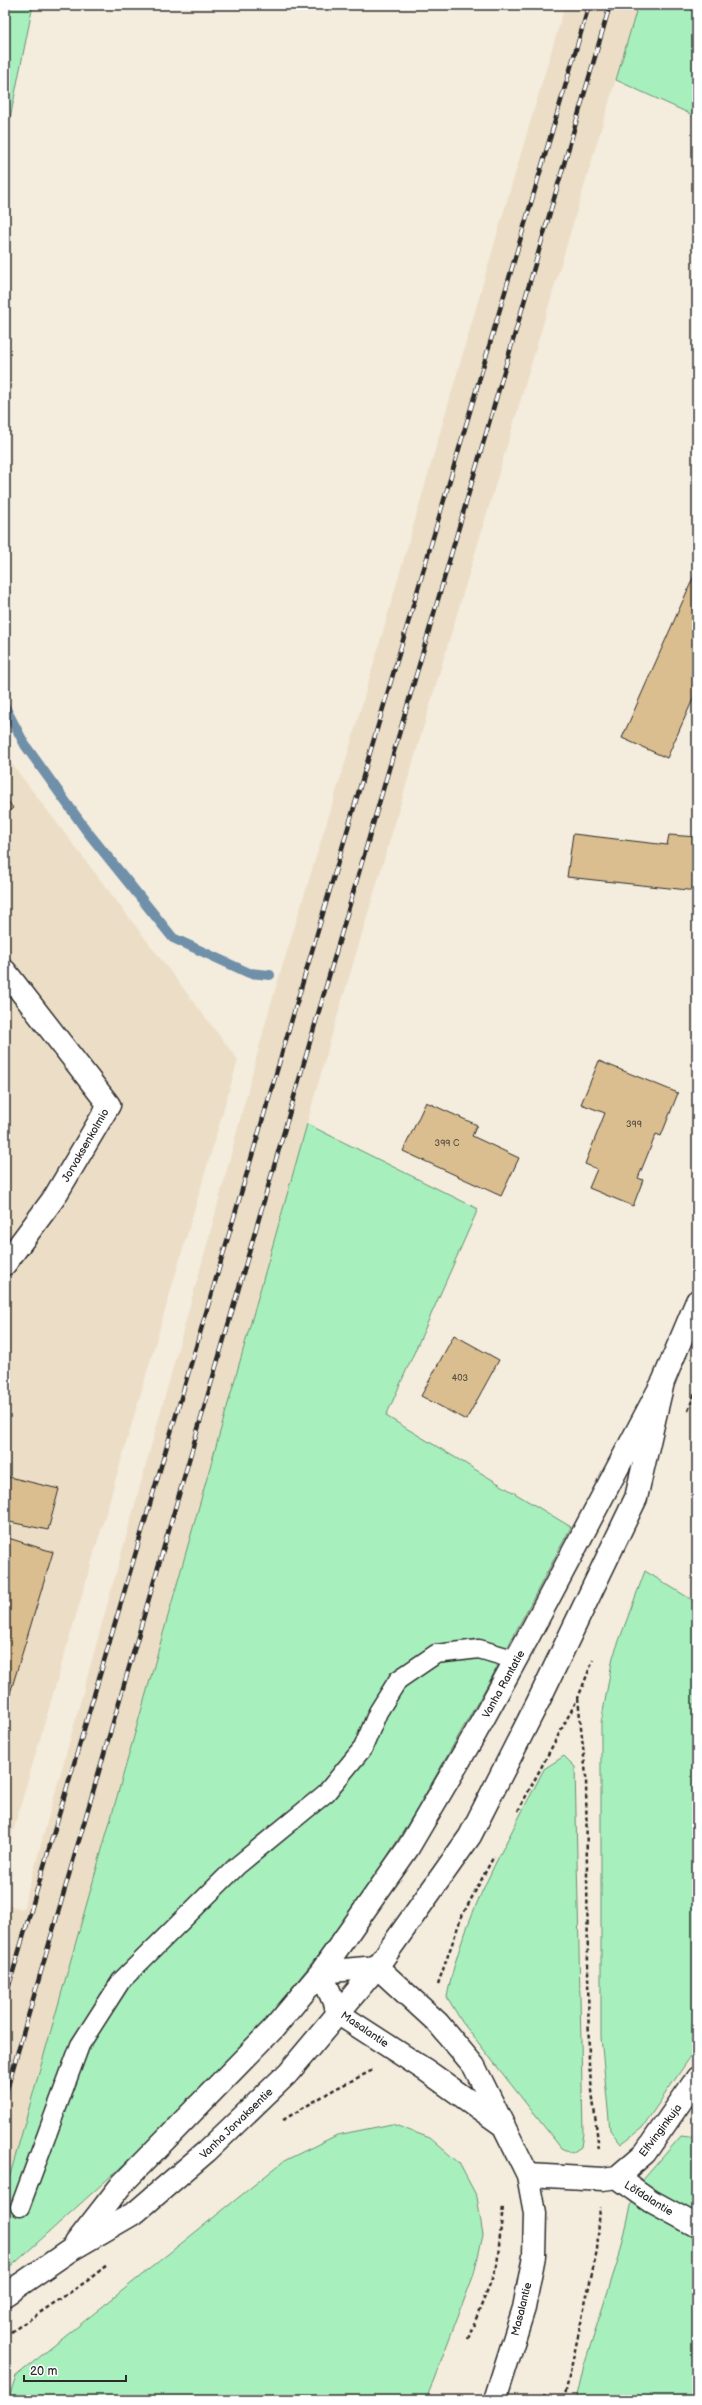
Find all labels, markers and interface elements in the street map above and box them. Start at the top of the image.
street label: Jorvaksenkolmio [59,1106,112,1184]
house number: 399 [626,1119,642,1130]
house number: 399 C [435,1138,460,1149]
house number: 403 [452,1373,469,1384]
street label: Vanha Rantatie [479,1648,528,1720]
street label: Masalantie [338,2009,391,2050]
street label: Vanha Jorvaksentie [197,2085,276,2161]
street label: Elfvinginkuja [636,2101,684,2159]
street label: Löfdalantie [622,2178,676,2219]
street label: Masalantie [509,2281,535,2337]
scale bar [24,2357,126,2383]
text: 20 m [30,2364,57,2379]

